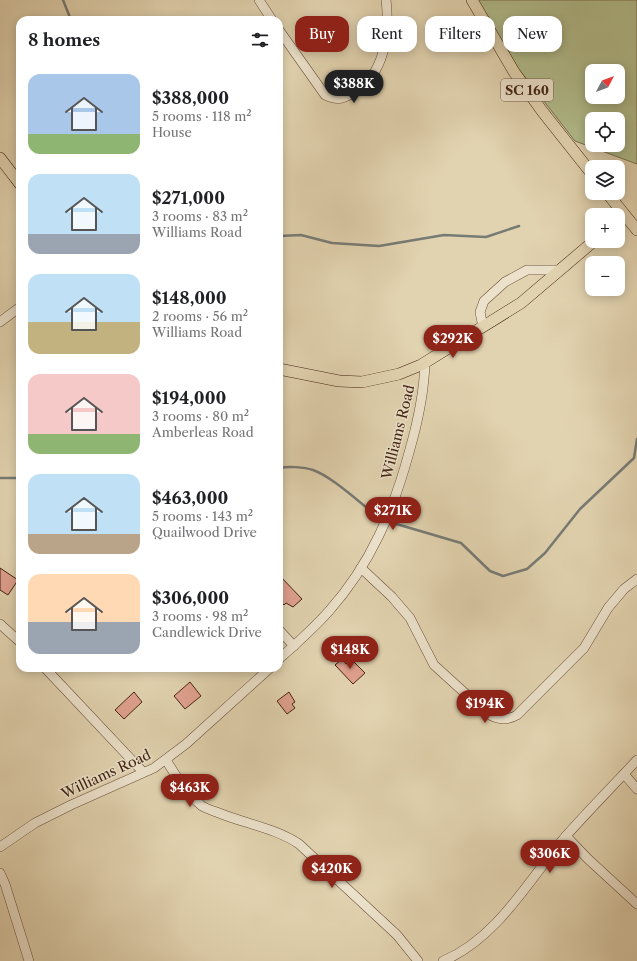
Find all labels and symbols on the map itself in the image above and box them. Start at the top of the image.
north arrow [585,64,625,104]
pin: $388K [326,70,382,104]
road number: SC 160 [501,79,553,101]
pin: $292K [425,325,481,359]
street label: Williams Road [377,382,419,482]
pin: $271K [365,497,421,531]
pin: $148K [322,636,378,670]
pin: $194K [457,690,513,724]
street label: Williams Road [57,745,154,803]
pin: $463K [162,774,218,808]
pin: $306K [522,840,578,874]
pin: $420K [304,855,360,889]

